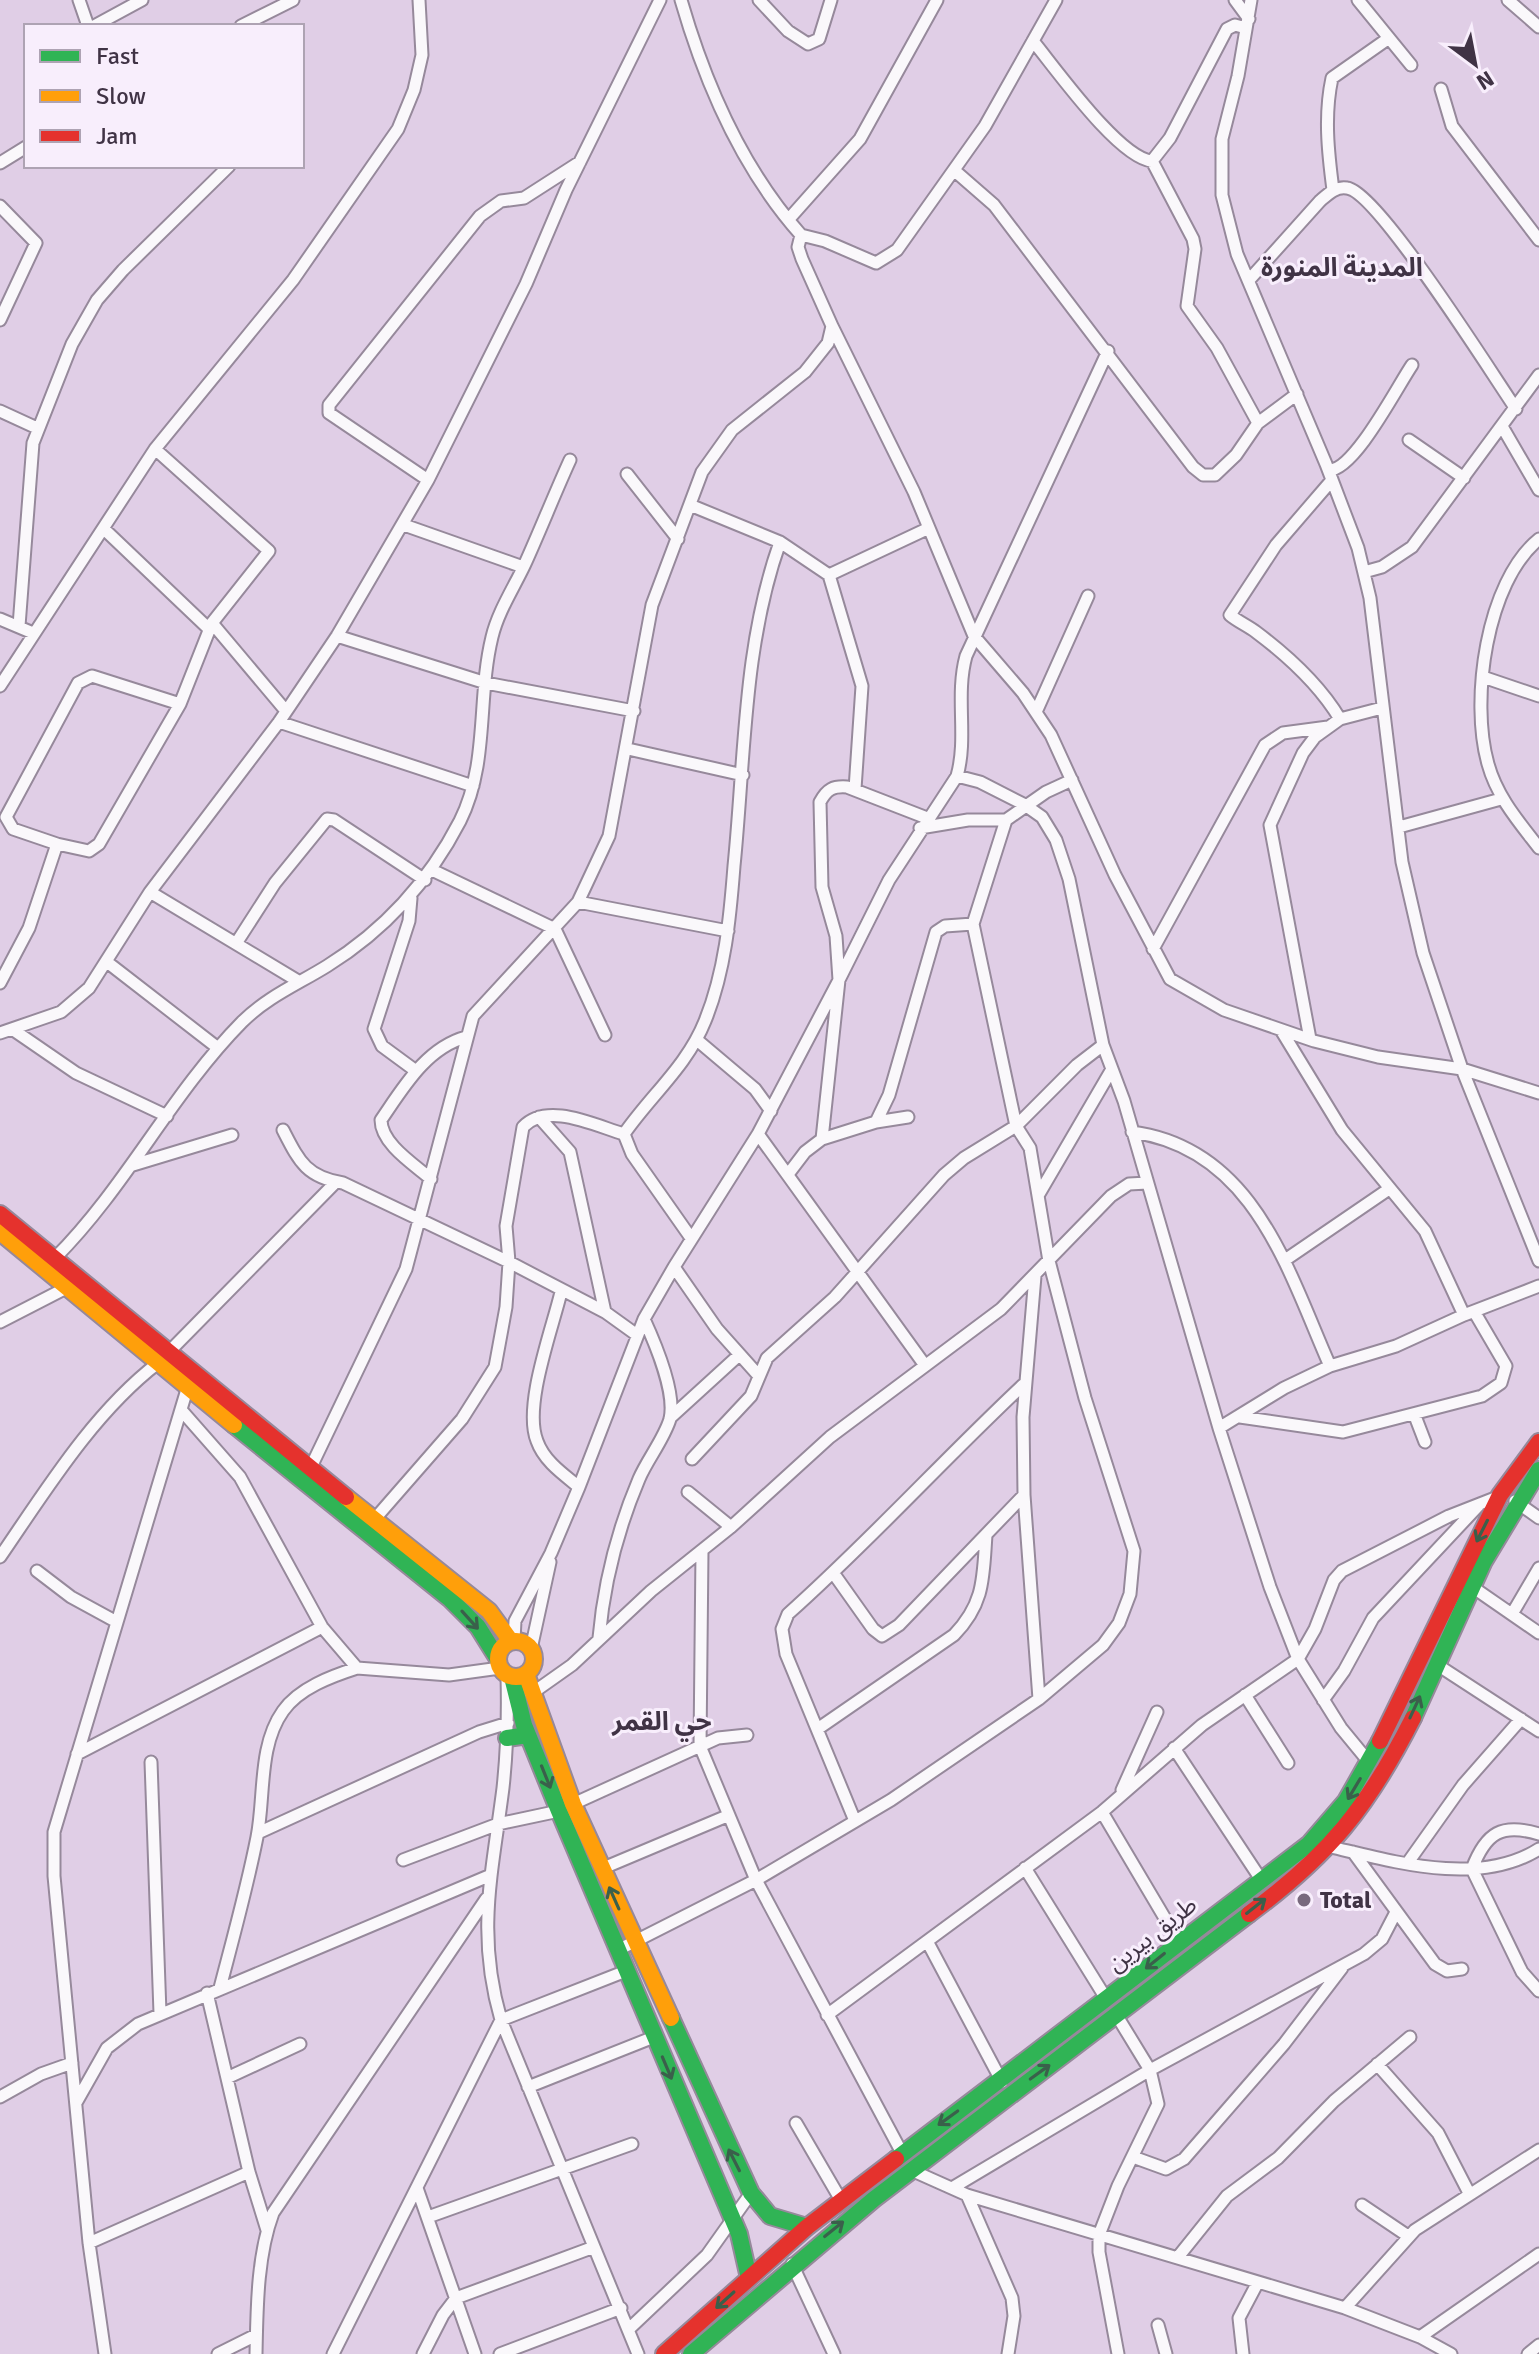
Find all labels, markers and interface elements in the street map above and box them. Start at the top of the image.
legend [24,24,304,168]
north arrow [1435,24,1515,104]
text: Fast [96,41,139,71]
text: N [1472,65,1499,96]
text: Slow [96,81,146,111]
text: Jam [96,121,137,151]
district label: المدينة المنورة [1261,252,1423,284]
one-way arrow [1473,1519,1489,1542]
one-way arrow [461,1610,480,1630]
one-way arrow [1408,1695,1423,1719]
district label: حي القمر [611,1706,712,1742]
one-way arrow [540,1764,554,1789]
one-way arrow [1346,1777,1362,1800]
place label: Total [1320,1885,1372,1915]
one-way arrow [606,1886,621,1910]
street label: طريق بيرين [1101,1890,1203,1978]
marker: Total [1295,1891,1313,1909]
one-way arrow [1245,1898,1266,1915]
one-way arrow [1145,1953,1166,1970]
one-way arrow [661,2056,676,2080]
one-way arrow [1028,2064,1050,2080]
one-way arrow [938,2110,959,2127]
one-way arrow [726,2148,742,2172]
one-way arrow [823,2220,844,2238]
one-way arrow [715,2290,735,2308]

